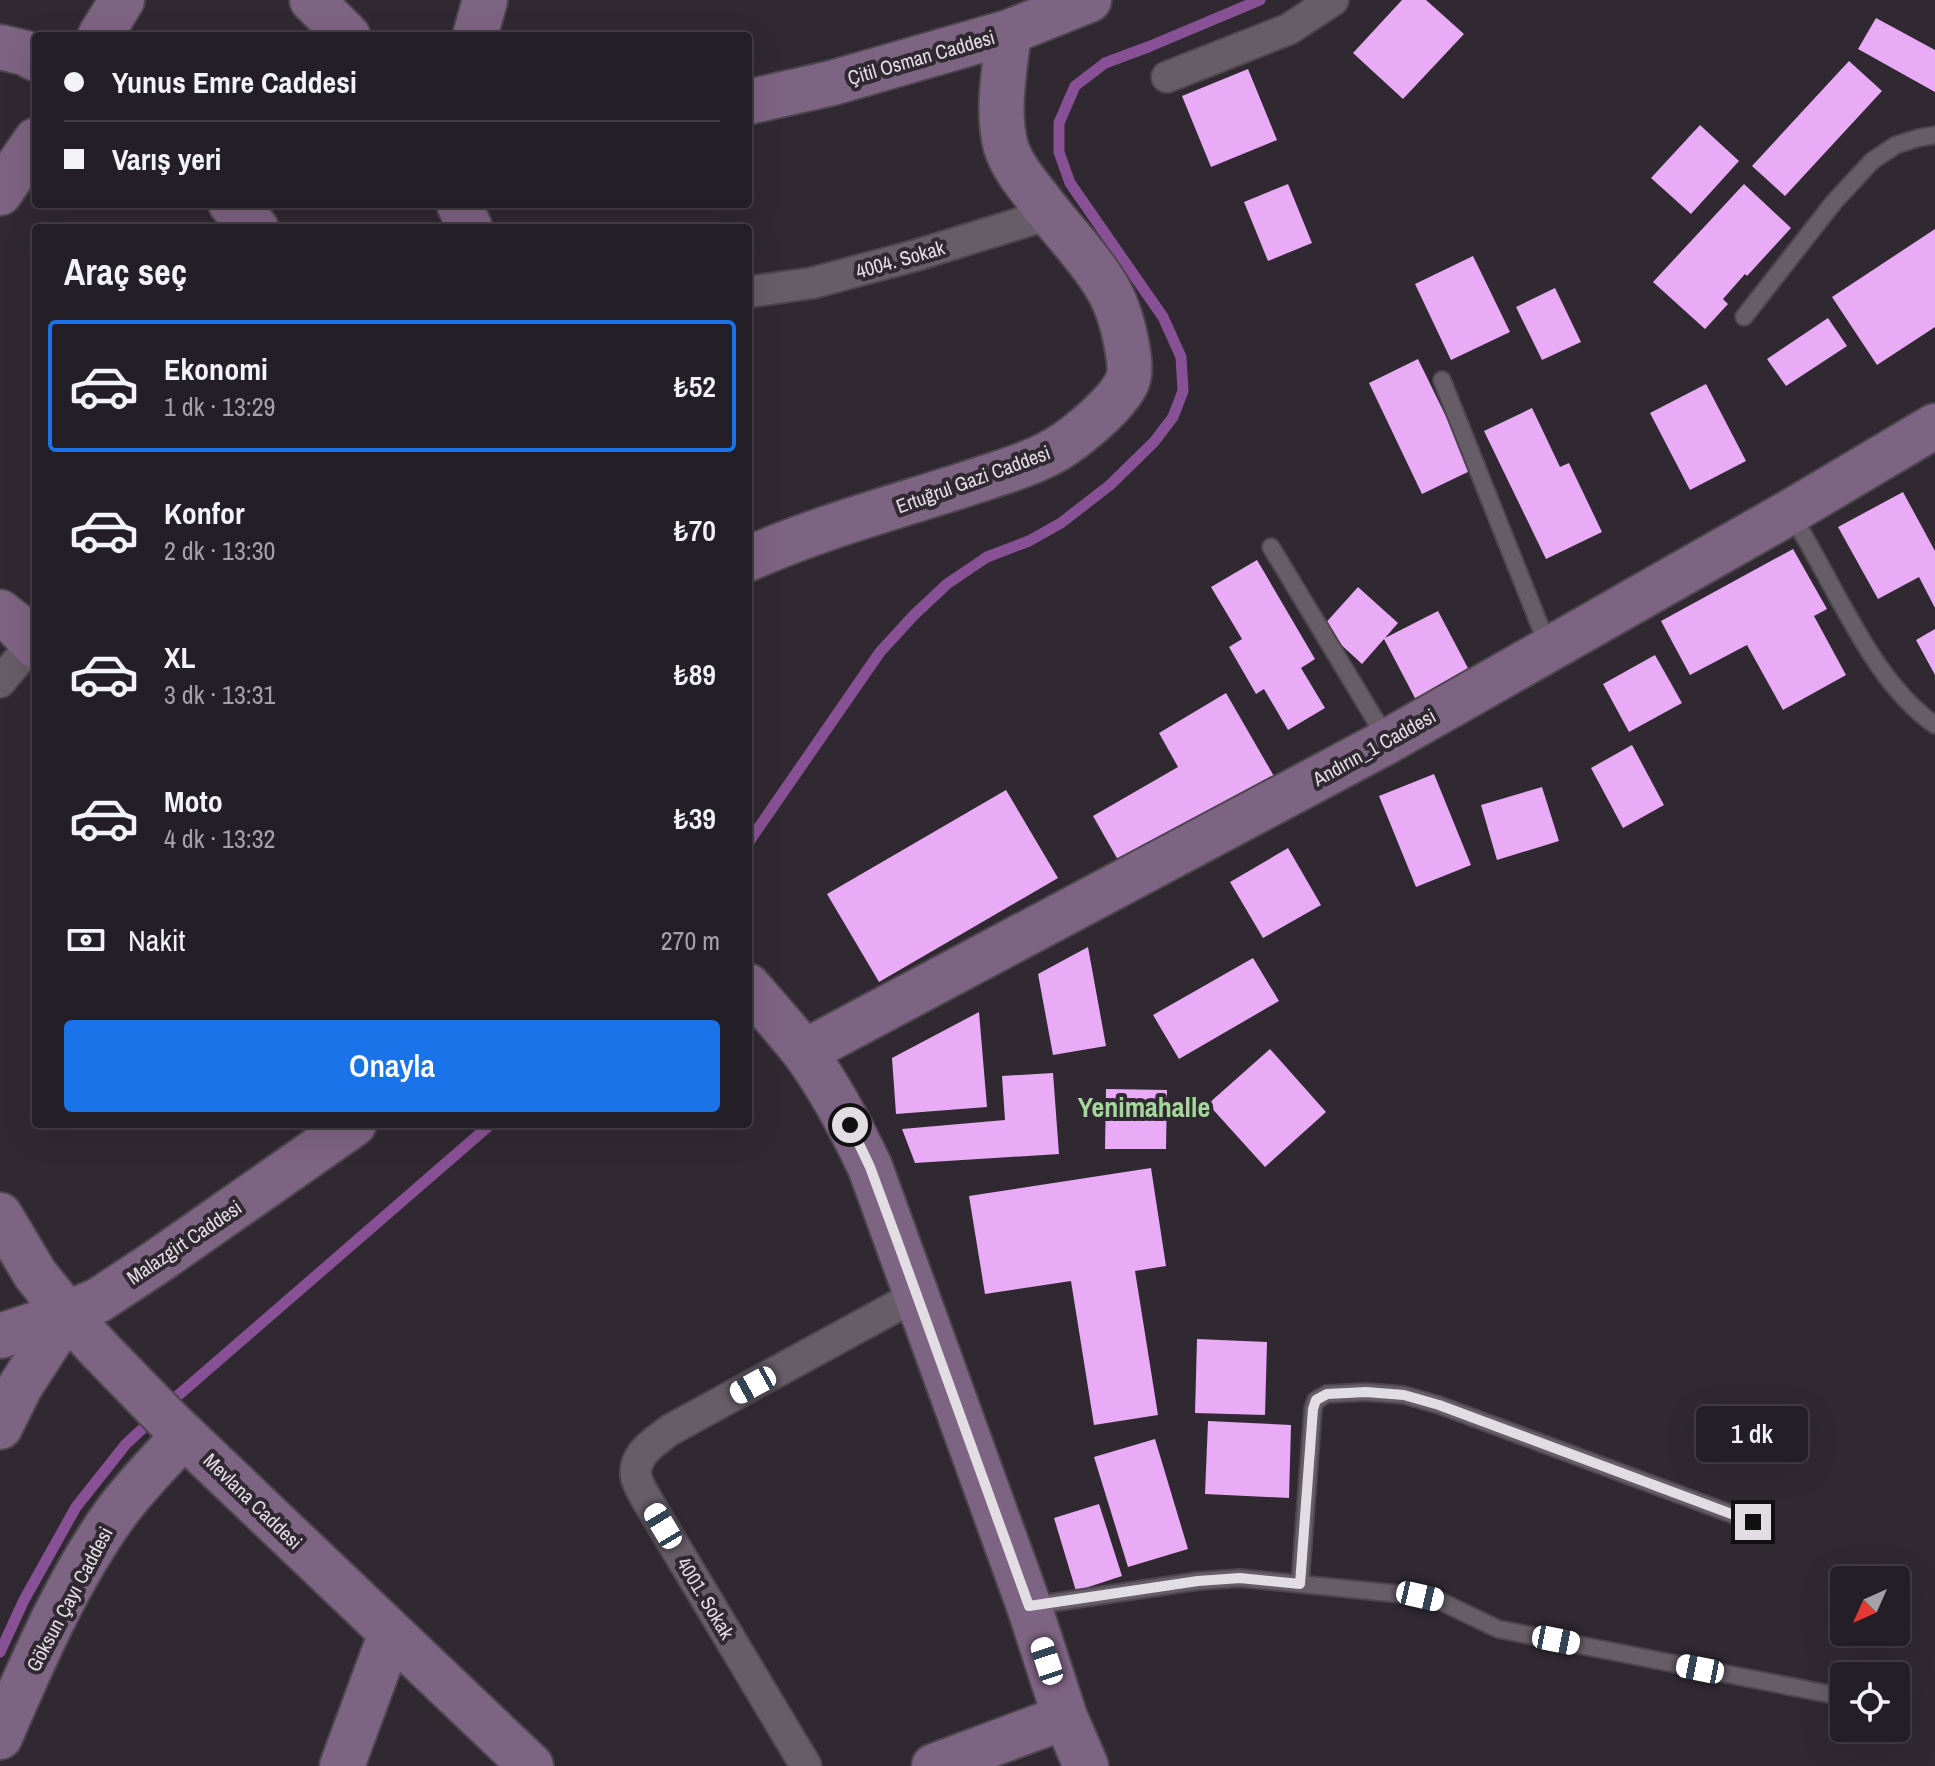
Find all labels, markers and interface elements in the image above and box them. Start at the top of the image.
street label: Çitil Osman Caddesi [844,23,998,91]
text: Yunus Emre Caddesi [112,62,357,102]
text: Varış yeri [112,139,221,179]
street label: 4004. Sokak [852,233,948,285]
text: Araç seç [64,248,187,296]
text: Ekonomi [164,349,268,389]
icon: car [68,350,140,422]
text: ₺52 [674,366,716,406]
text: 1 dk · 13:29 [164,389,275,424]
street label: Ertuğrul Gazi Caddesi [892,439,1054,519]
text: Konfor [164,493,245,533]
icon: car [68,494,140,566]
text: ₺70 [674,510,716,550]
text: 2 dk · 13:30 [164,533,275,568]
text: XL [164,637,195,677]
icon: car [68,638,140,710]
text: ₺89 [674,654,716,694]
text: 3 dk · 13:31 [164,677,275,712]
street label: Andırın_1 Caddesi [1307,702,1440,792]
text: Moto [164,781,223,821]
icon: car [68,782,140,854]
text: ₺39 [674,798,716,838]
text: 4 dk · 13:32 [164,821,275,856]
icon: cash [64,918,108,962]
text: Nakit [128,920,185,960]
text: 270 m [661,923,720,958]
button: Onayla [64,1020,720,1112]
district label: Yenimahalle [1078,1088,1210,1126]
route start [832,1107,868,1143]
street label: Malazgirt Caddesi [121,1194,247,1290]
car [726,1363,780,1407]
callout: 1 dk [1697,1406,1809,1462]
text: 1 dk [1731,1416,1773,1451]
street label: Mevlana Caddesi [198,1447,308,1555]
car [640,1499,686,1553]
route end [1735,1504,1771,1540]
street label: Göksun Çayı Caddesi [19,1522,119,1676]
street label: 4001. Sokak [671,1552,741,1645]
north arrow [1830,1566,1910,1646]
map controls [1830,1566,1910,1742]
car [1394,1579,1446,1613]
car [1530,1624,1582,1656]
car [1028,1634,1066,1688]
car [1674,1653,1726,1685]
button: locate [1830,1662,1910,1742]

